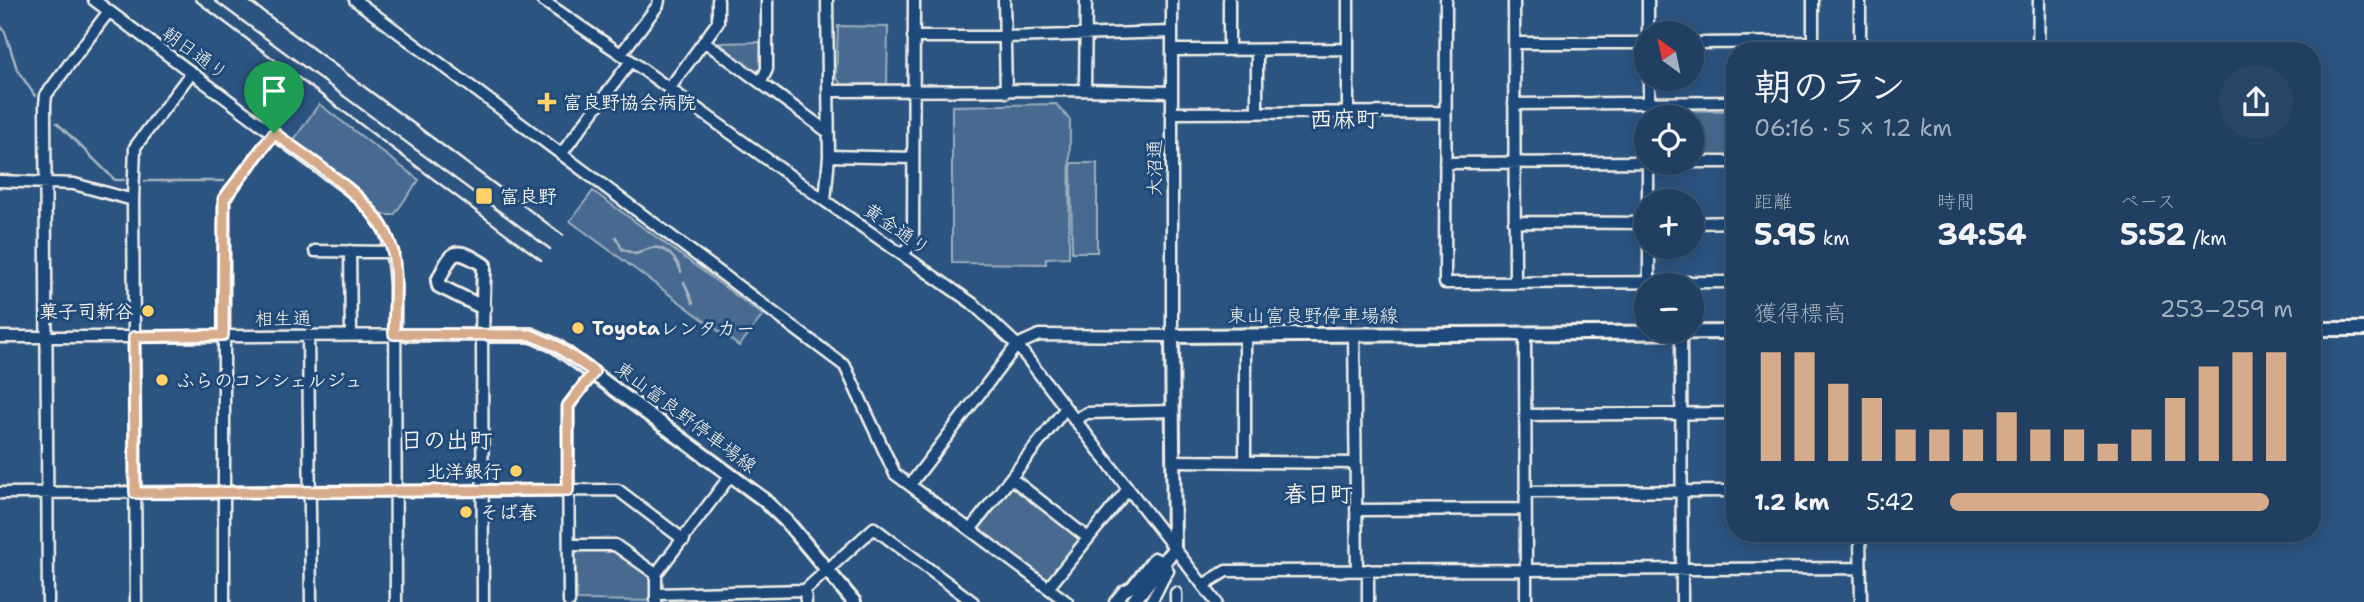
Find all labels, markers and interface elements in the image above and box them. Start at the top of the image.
street label: 朝日通り [157,21,233,85]
north arrow [1634,21,1704,91]
map controls [1634,21,1704,343]
pin [244,61,304,133]
text: 朝のラン [1754,61,1906,112]
button: share [2219,65,2293,139]
icon: arrive [255,72,293,110]
place label: 富良野協会病院 [563,90,696,115]
marker: 富良野協会病院 [537,92,557,112]
district label: 西麻町 [1310,104,1379,134]
button: locate [1634,105,1704,175]
text: 06:16 · 5 × 1.2 km [1754,113,1952,143]
street label: 大沼通 [1142,139,1167,197]
place label: 富良野 [500,184,557,209]
marker: 富良野 [474,186,494,206]
button: + [1634,189,1704,259]
text: 距離 [1754,189,1792,214]
text: 時間 [1937,189,1975,214]
text: ペース [2120,189,2176,214]
street label: 黄金通り [859,197,935,261]
text: 5.95 [1754,214,1816,255]
text: 34:54 [1937,214,2027,255]
text: 5:52 [2120,214,2186,255]
text: km [1816,226,1850,251]
text: /km [2186,226,2227,251]
button: − [1634,273,1704,343]
text: 253–259 m [2160,294,2293,324]
text: 獲得標高 [1754,298,1846,328]
place label: 菓子司新谷 [39,299,134,324]
marker: 菓子司新谷 [140,303,156,319]
street label: 東山富良野停車場線 [1227,303,1399,328]
street label: 相生通 [254,306,312,331]
place label: Toyotaレンタカー [592,316,755,341]
marker: Toyotaレンタカー [570,320,586,336]
street label: 東山富良野停車場線 [610,356,762,478]
place label: ふらのコンシェルジュ [176,368,363,393]
marker: ふらのコンシェルジュ [154,372,170,388]
district label: 日の出町 [400,425,492,455]
place label: 北洋銀行 [426,459,502,484]
marker: 北洋銀行 [508,463,524,479]
district label: 春日町 [1284,479,1353,509]
text: 1.2 km [1754,487,1830,517]
text: 5:42 [1866,487,1915,517]
place label: そば春 [480,500,537,525]
marker: そば春 [458,504,474,520]

